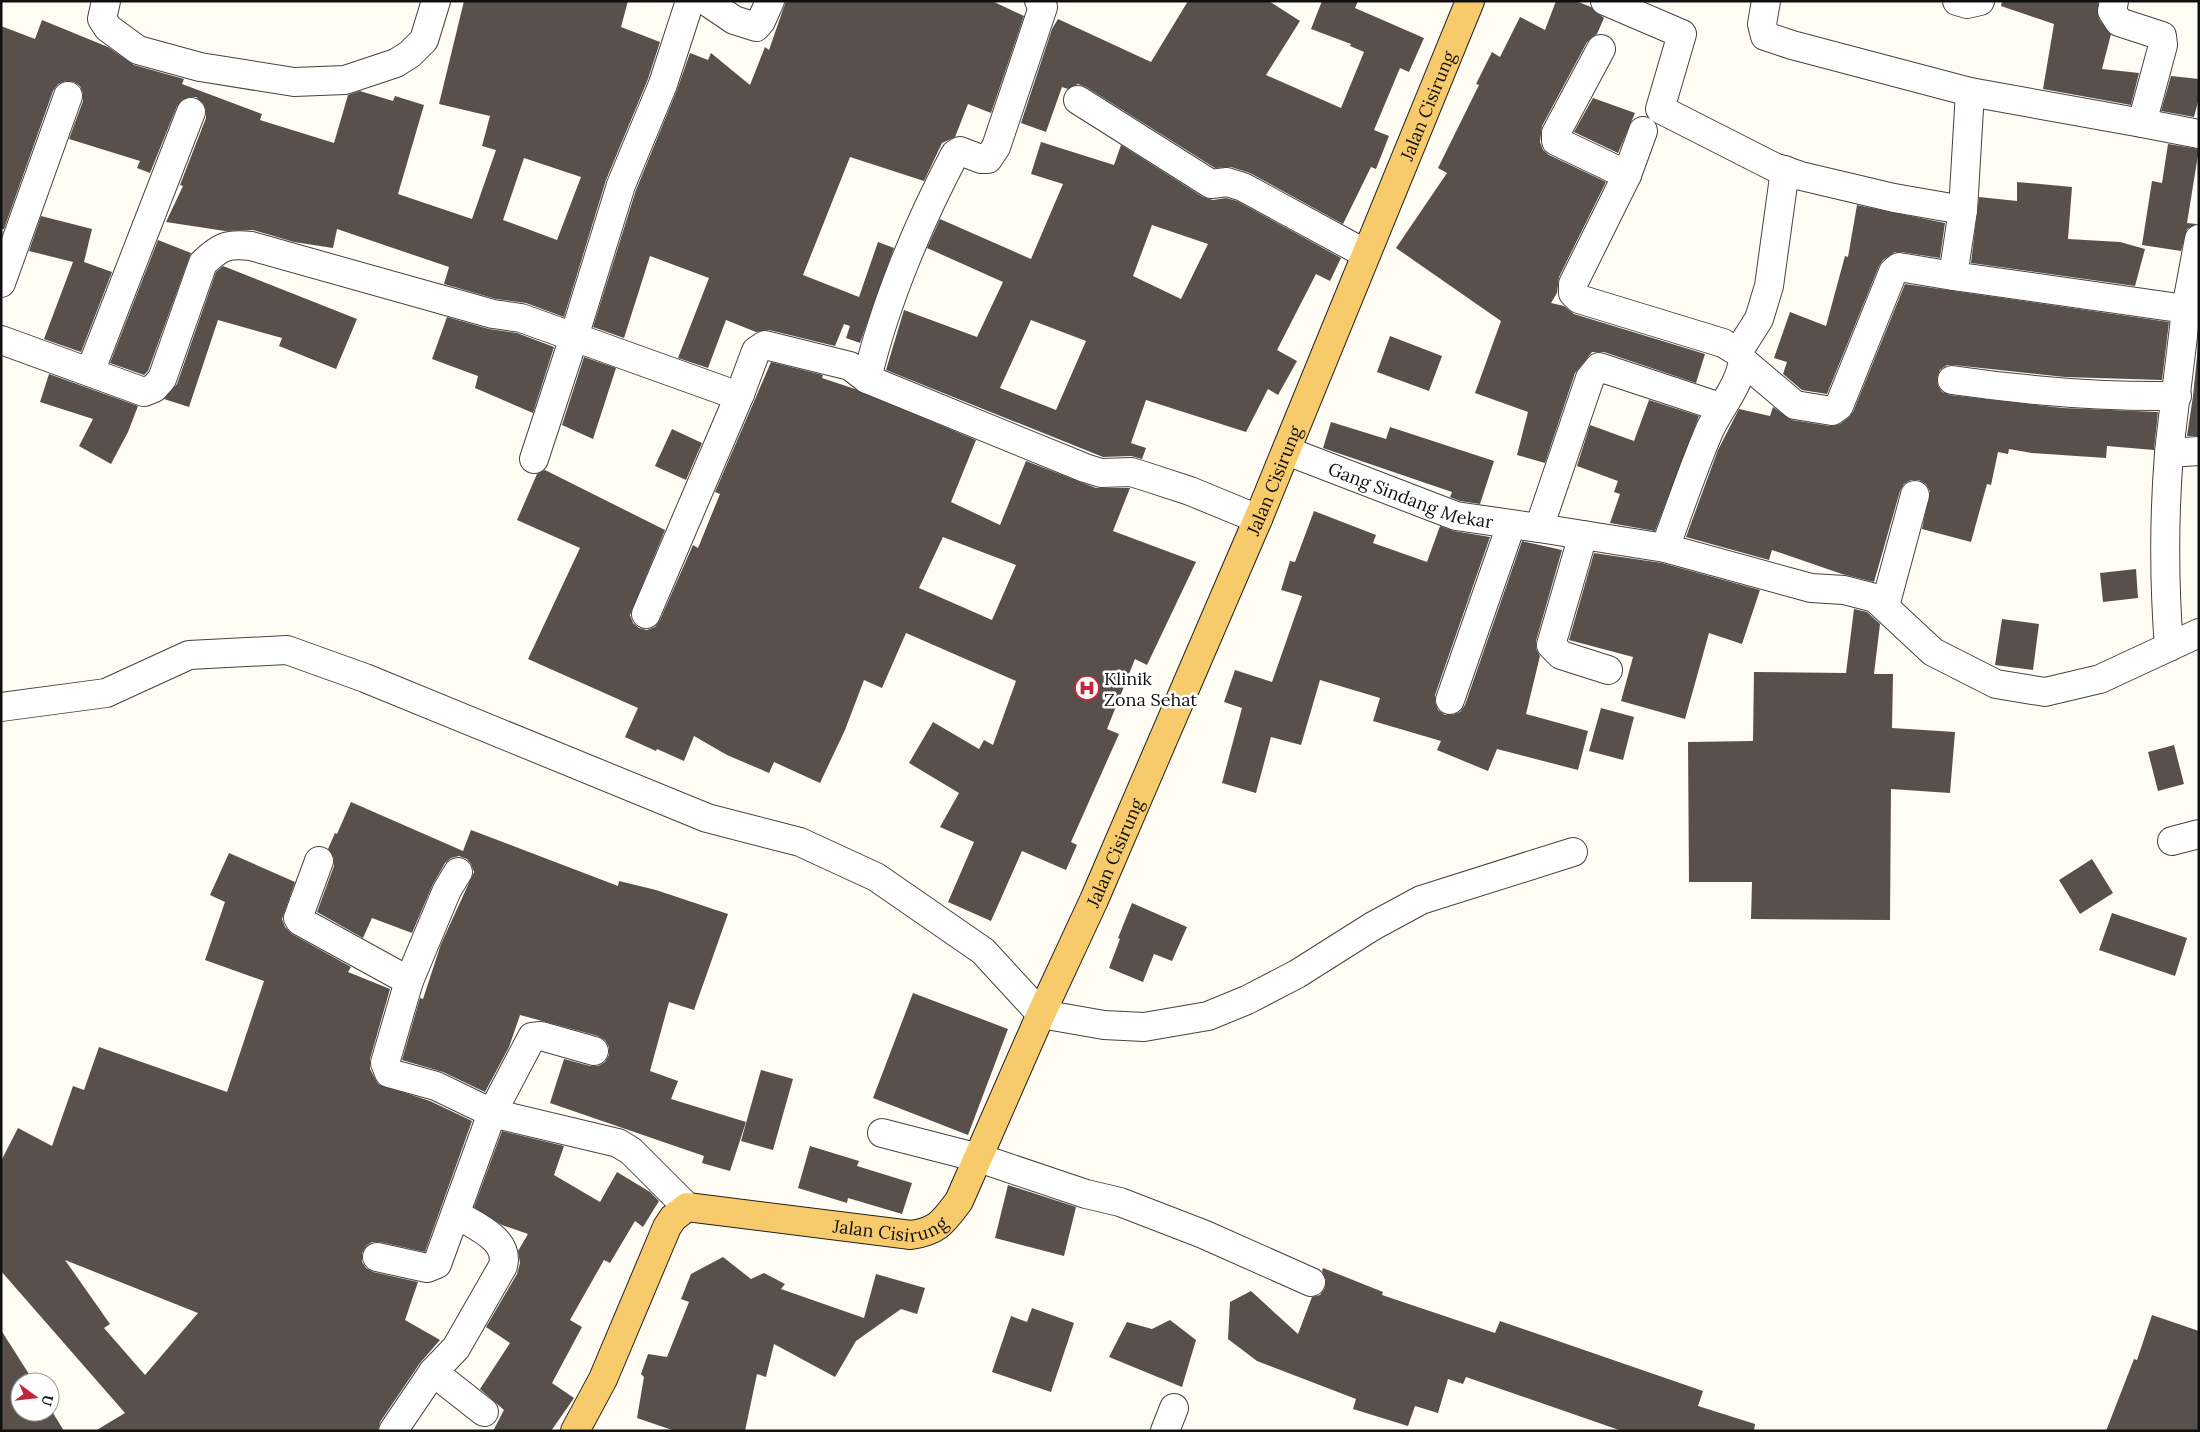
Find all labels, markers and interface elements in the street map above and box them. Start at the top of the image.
street label: Jalan Cisirung [1394,46,1460,165]
street label: Jalan Cisirung [1241,421,1307,539]
street label: Gang Sindang Mekar [1325,457,1495,533]
place label: Klinik Zona Sehat [1104,667,1197,711]
hospital icon: Klinik Zona Sehat [1074,675,1100,701]
street label: Jalan Cisirung [1080,794,1148,912]
street label: Jalan Cisirung [831,1210,953,1247]
north arrow [10,1372,60,1422]
text: U [37,1393,58,1408]

